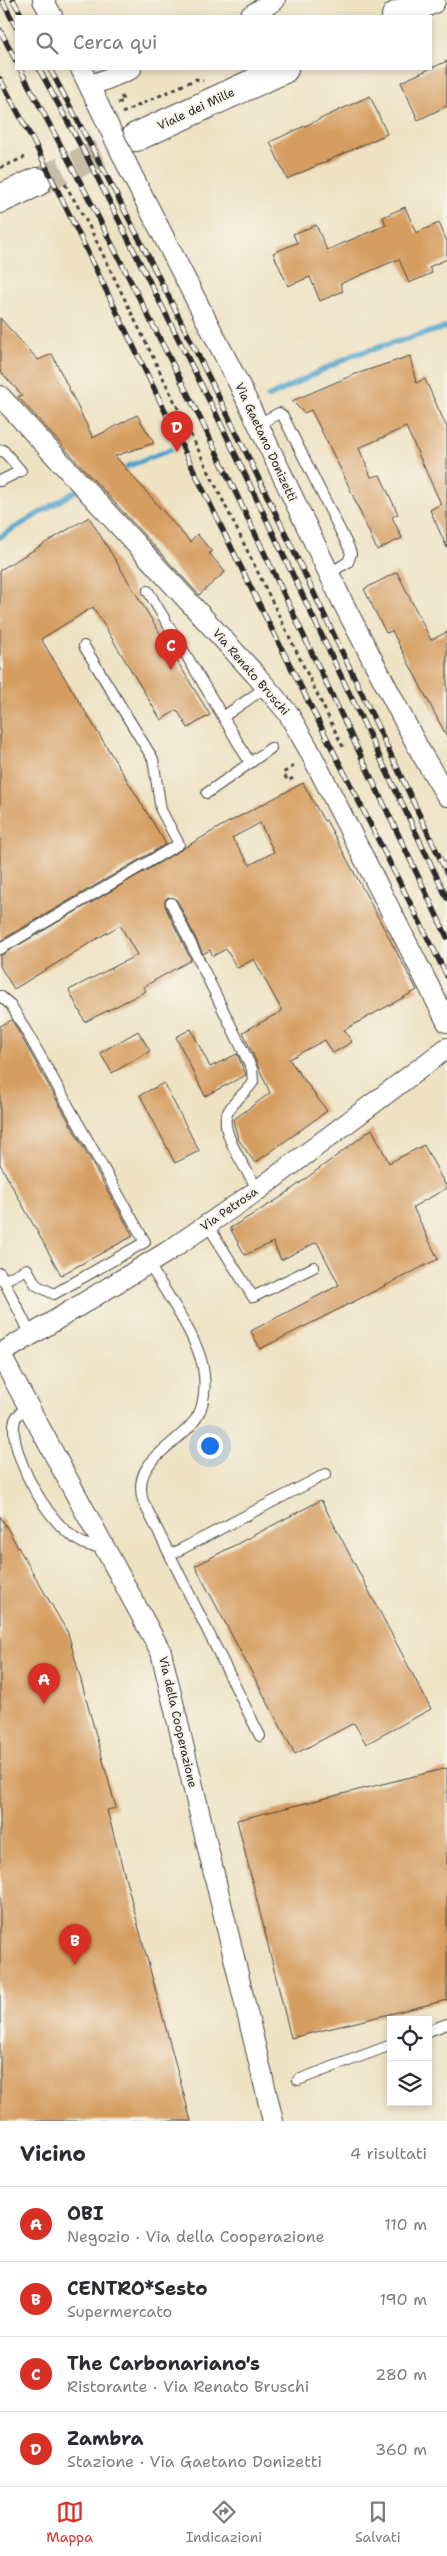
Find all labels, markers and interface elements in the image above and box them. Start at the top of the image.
search box [15,15,432,70]
icon: search [33,29,61,57]
text: Cerca qui [73,30,157,55]
street label: Viale dei Mille [155,84,237,134]
street label: Via Gaetano Donizetti [231,380,301,504]
pin: D [161,411,193,452]
street label: Via Renato Bruschi [209,625,293,719]
pin: C [155,629,187,670]
street label: Via Petrosa [197,1183,261,1235]
your location [197,1433,223,1459]
street label: Via della Cooperazione [155,1655,201,1789]
pin: A [28,1663,60,1704]
pin: B [59,1924,91,1965]
map controls [387,2016,432,2106]
button: locate [387,2016,432,2061]
button: layers [387,2061,432,2106]
text: Vicino [20,2140,86,2168]
text: 4 risultati [350,2143,427,2164]
text: OBI [67,2201,104,2226]
text: A [30,2214,42,2235]
text: 110 m [384,2214,427,2235]
text: Negozio · Via della Cooperazione [67,2226,325,2247]
text: CENTRO*Sesto [67,2276,208,2301]
text: B [31,2289,41,2310]
text: 190 m [380,2289,427,2310]
text: Supermercato [67,2301,172,2322]
text: The Carbonariano's [67,2351,260,2376]
text: C [31,2364,41,2385]
text: 280 m [375,2364,427,2385]
text: Ristorante · Via Renato Bruschi [67,2376,309,2397]
text: Zambra [67,2426,144,2451]
text: D [30,2439,42,2460]
text: 360 m [375,2439,427,2460]
text: Stazione · Via Gaetano Donizetti [67,2451,322,2472]
tab: Mappa [46,2498,93,2546]
tab: Indicazioni [186,2498,262,2546]
tab: Salvati [355,2498,401,2546]

